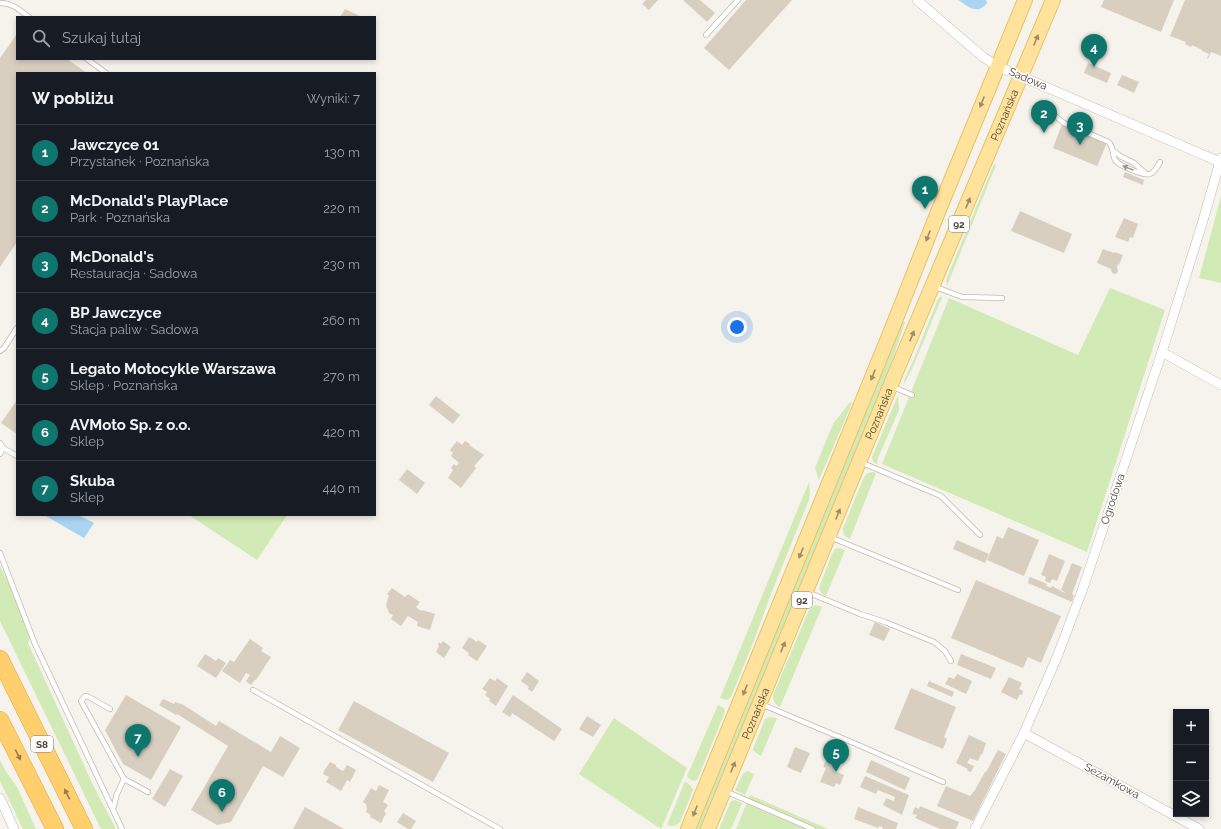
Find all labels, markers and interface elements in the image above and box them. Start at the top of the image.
search box [16,16,376,60]
icon: search [30,27,52,49]
text: Szukaj tutaj [62,29,141,47]
pin: 4 [1081,34,1107,67]
one-way arrow [1033,35,1039,46]
street label: Sadowa [1007,65,1049,93]
street label: Poznańska [988,87,1021,143]
text: W pobliżu [32,88,114,108]
text: Wyniki: 7 [307,91,360,106]
one-way arrow [979,97,985,109]
pin: 2 [1031,100,1057,133]
pin: 3 [1067,112,1093,145]
text: Jawczyce 01 [70,136,159,154]
text: 1 [42,145,48,160]
text: 130 m [324,145,360,160]
text: Przystanek · Poznańska [70,154,209,169]
one-way arrow [1123,165,1134,171]
pin: 1 [912,176,938,209]
text: McDonald's PlayPlace [70,192,228,210]
one-way arrow [965,197,971,209]
text: 2 [41,201,49,216]
text: 220 m [323,201,360,216]
text: Park · Poznańska [70,210,170,225]
road number: 92 [949,216,969,232]
one-way arrow [925,230,931,242]
text: McDonald's [70,248,154,266]
text: 3 [41,257,49,272]
text: 230 m [323,257,360,272]
text: Restauracja · Sadowa [70,266,197,281]
text: BP Jawczyce [70,304,161,322]
text: 4 [41,313,49,328]
text: 260 m [322,313,360,328]
your location [727,317,747,337]
text: Stacja paliw · Sadowa [70,322,199,337]
one-way arrow [909,329,915,341]
text: Legato Motocykle Warszawa [70,360,276,378]
text: 5 [41,369,49,384]
text: 270 m [323,369,360,384]
one-way arrow [870,370,876,382]
text: Sklep · Poznańska [70,378,177,393]
street label: Poznańska [862,386,895,441]
text: AVMoto Sp. z o.o. [70,416,191,434]
text: 6 [41,425,49,440]
text: 420 m [323,425,360,440]
text: Sklep [70,434,104,449]
text: Skuba [70,472,115,490]
street label: Ogrodowa [1098,472,1128,526]
text: 7 [41,481,49,496]
text: 440 m [323,481,360,496]
text: Sklep [70,490,104,505]
one-way arrow [835,507,841,519]
one-way arrow [798,548,804,559]
road number: 92 [792,592,812,608]
one-way arrow [780,641,786,652]
one-way arrow [741,685,747,697]
street label: Poznańska [739,686,772,741]
map controls [1173,709,1209,817]
button: + [1173,709,1209,745]
pin: 7 [125,724,151,757]
road number: S8 [31,736,53,752]
pin: 5 [823,739,849,772]
button: − [1173,745,1209,781]
one-way arrow [14,749,21,761]
street label: Sezamkowa [1082,760,1142,802]
one-way arrow [731,761,737,773]
pin: 6 [209,779,235,812]
button: layers [1173,781,1209,817]
one-way arrow [64,788,70,800]
one-way arrow [692,805,698,817]

